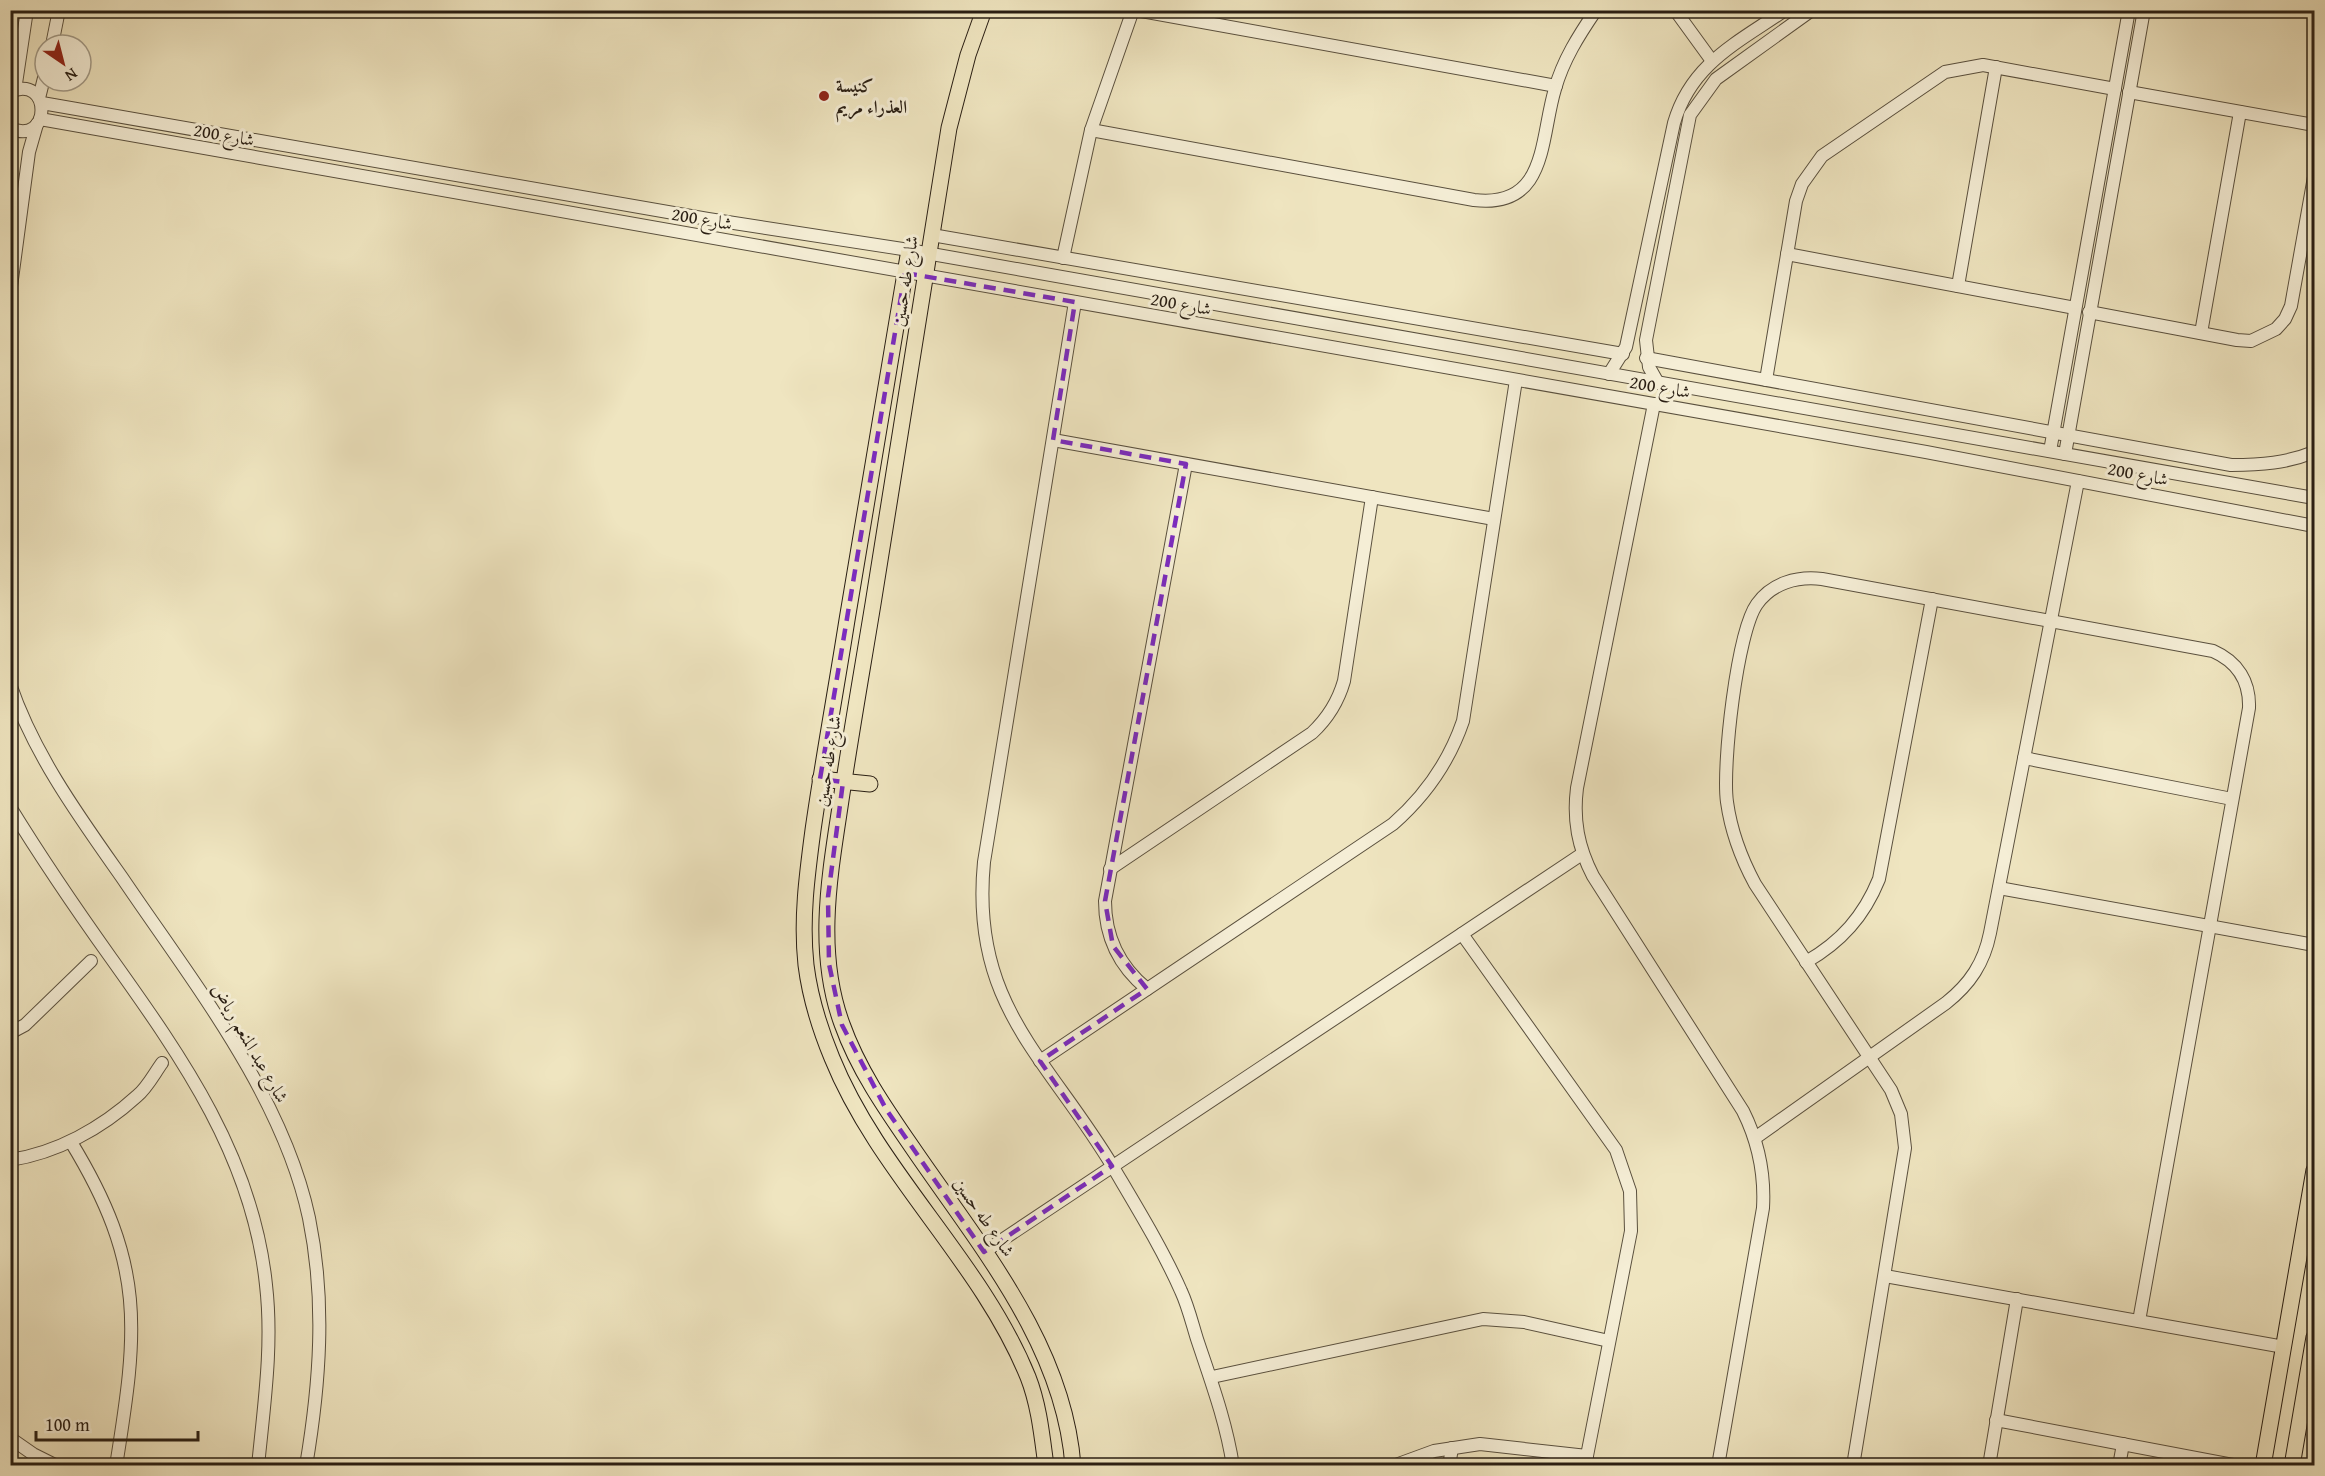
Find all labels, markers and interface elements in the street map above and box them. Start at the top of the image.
north arrow [33,33,93,93]
text: N [60,62,83,88]
place label: كنيسة العذراء مريم [836,72,907,123]
marker: كنيسة العذراء مريم [817,89,831,103]
street label: شارع 200 [191,116,257,155]
street label: شارع 200 [669,200,735,239]
street label: شارع طه حسين [884,233,927,329]
street label: شارع 200 [1148,285,1214,324]
street label: شارع 200 [1627,368,1693,407]
street label: شارع 200 [2105,454,2171,495]
street label: شارع طه حسين [807,713,850,809]
street label: شارع عبد المنعم رياض [202,978,296,1110]
street label: شارع طه حسين [945,1171,1022,1263]
scale bar [36,1404,198,1442]
text: 100 m [45,1411,90,1438]

